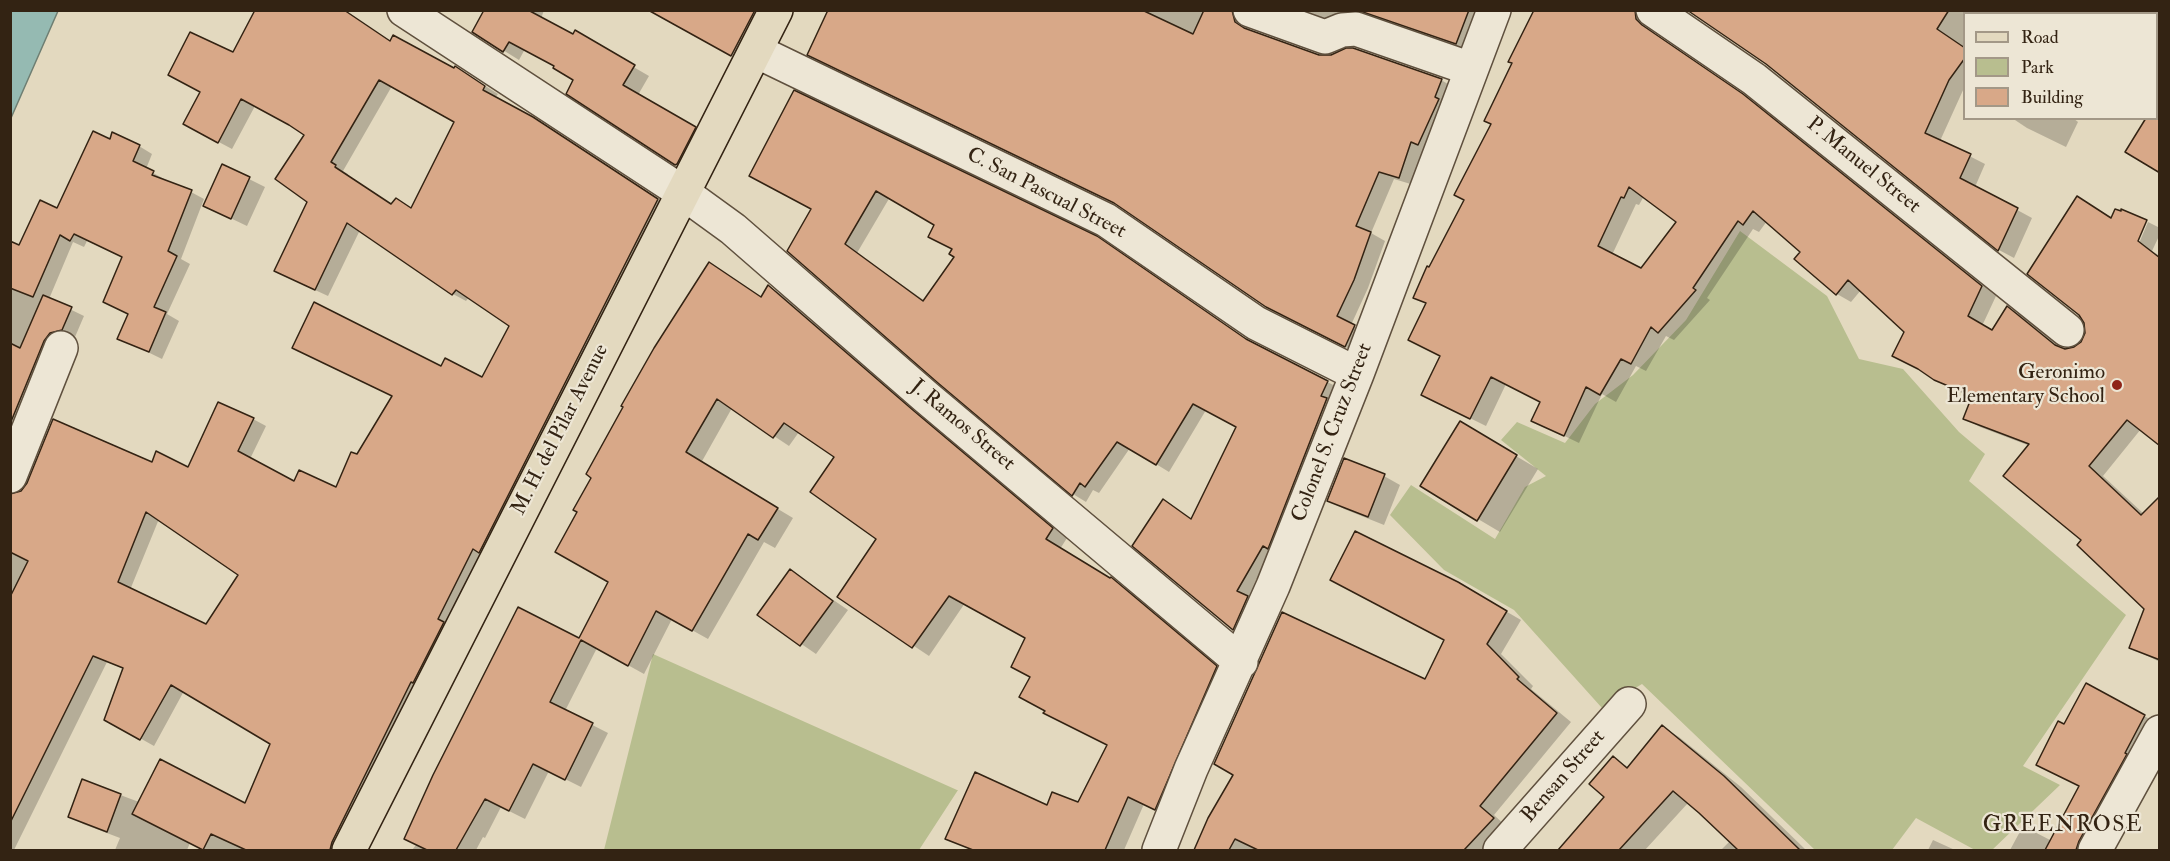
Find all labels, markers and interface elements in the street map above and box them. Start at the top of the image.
legend [1963,12,2158,120]
text: Road [2021,26,2059,49]
text: Park [2021,56,2054,79]
text: Building [2021,86,2083,109]
street label: P. Manuel Street [1801,112,1925,220]
street label: C. San Pascual Street [962,143,1130,245]
street label: M. H. del Pilar Avenue [507,340,615,520]
street label: Colonel S. Cruz Street [1287,340,1379,526]
place label: Geronimo Elementary School [1947,360,2105,410]
street label: J. Ramos Street [905,375,1019,477]
marker: Geronimo Elementary School [2110,378,2124,392]
street label: Bensan Street [1517,725,1611,829]
district label: GREENROSE [1983,813,2143,839]

